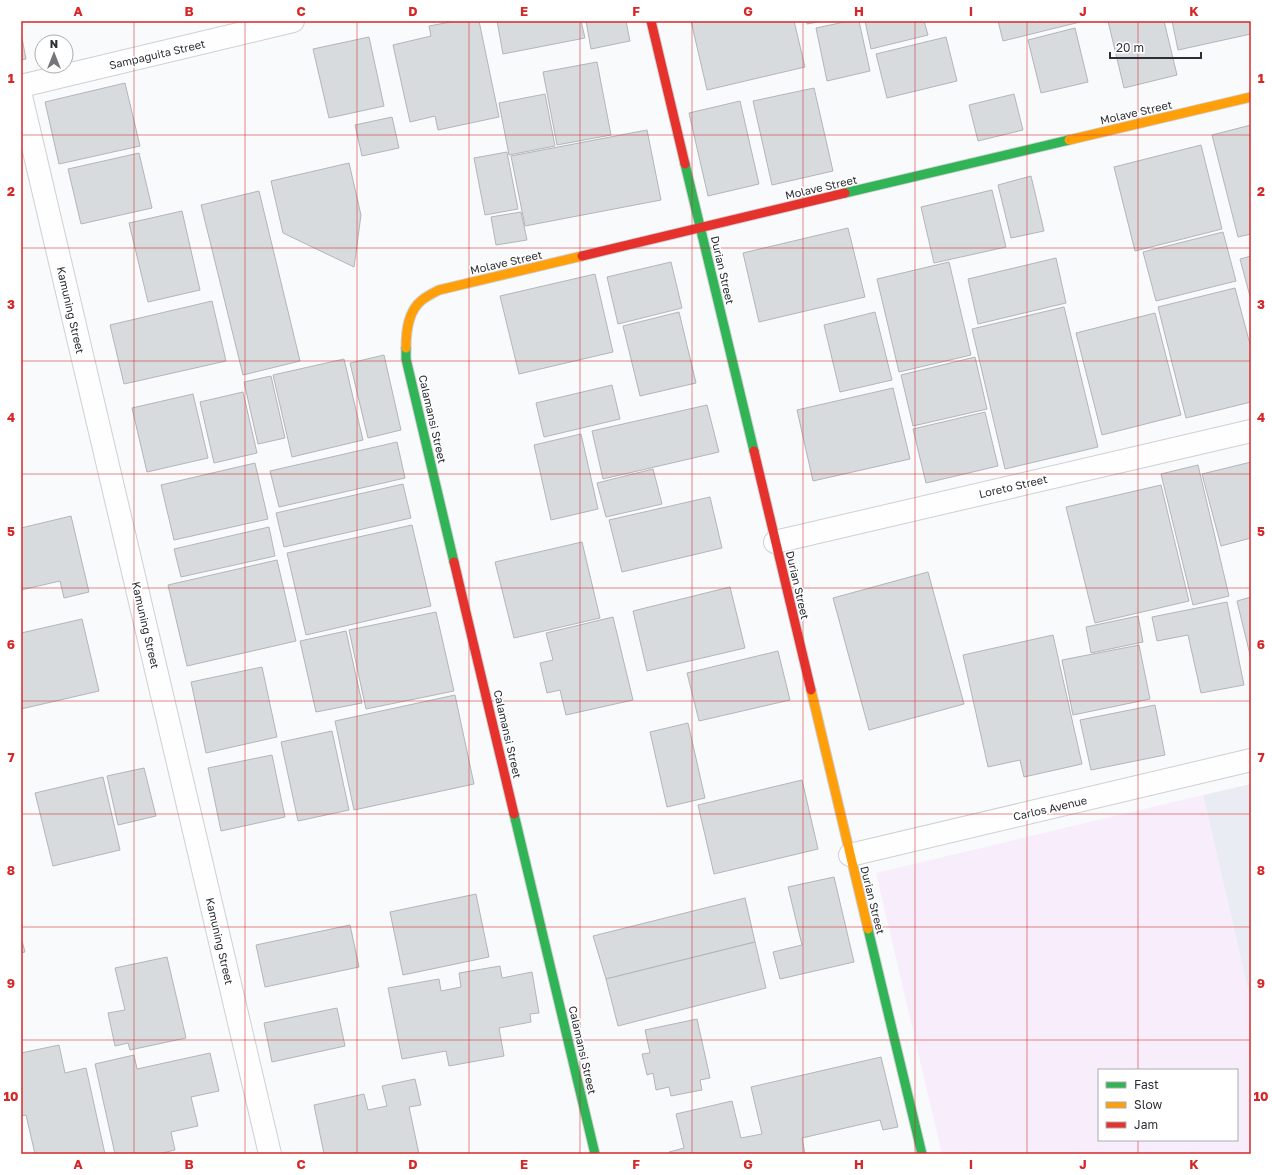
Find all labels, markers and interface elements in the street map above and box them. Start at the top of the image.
text: A [73,3,83,19]
text: B [184,3,194,19]
text: C [296,3,306,19]
text: D [408,3,418,19]
text: E [520,3,528,19]
text: F [632,3,640,19]
text: G [743,3,753,19]
text: H [854,3,864,19]
text: I [969,3,973,19]
text: J [1079,3,1087,19]
text: K [1189,3,1199,19]
north arrow [34,34,74,74]
scale bar [1110,34,1201,60]
text: N [50,37,58,50]
street label: Sampaguita Street [108,37,206,71]
text: 20 m [1116,40,1144,55]
text: 1 [8,70,15,86]
text: 1 [1258,70,1265,86]
street label: Molave Street [1099,97,1173,127]
street label: Molave Street [784,172,858,202]
text: 2 [7,183,15,199]
text: 2 [1257,183,1265,199]
street label: Durian Street [709,234,737,306]
street label: Molave Street [469,247,543,277]
street label: Kamuning Street [55,265,87,355]
text: 3 [7,296,15,312]
text: 3 [1257,296,1265,312]
street label: Calamansi Street [417,374,449,464]
text: 4 [7,409,15,425]
text: 4 [1257,409,1265,425]
street label: Loreto Street [978,472,1048,500]
text: 5 [7,523,15,539]
text: 5 [1257,523,1265,539]
street label: Durian Street [784,549,812,621]
street label: Kamuning Street [130,580,162,670]
text: 6 [7,636,15,652]
text: 6 [1257,636,1265,652]
street label: Calamansi Street [492,689,524,779]
text: 7 [7,749,15,765]
text: 7 [1257,749,1265,765]
street label: Carlos Avenue [1012,793,1088,823]
text: 8 [7,862,15,878]
text: 8 [1257,862,1265,878]
street label: Durian Street [858,865,888,935]
street label: Kamuning Street [204,896,236,986]
text: 9 [7,975,15,991]
text: 9 [1257,975,1265,991]
street label: Calamansi Street [567,1005,599,1095]
legend [1098,1069,1238,1141]
text: Fast [1134,1077,1159,1092]
text: 10 [3,1088,19,1104]
text: 10 [1253,1088,1269,1104]
text: Slow [1134,1097,1162,1112]
text: Jam [1134,1117,1158,1132]
text: A [73,1156,83,1172]
text: B [184,1156,194,1172]
text: C [296,1156,306,1172]
text: D [408,1156,418,1172]
text: E [520,1156,528,1172]
text: F [632,1156,640,1172]
text: G [743,1156,753,1172]
text: H [854,1156,864,1172]
text: I [969,1156,973,1172]
text: J [1079,1156,1087,1172]
text: K [1189,1156,1199,1172]

